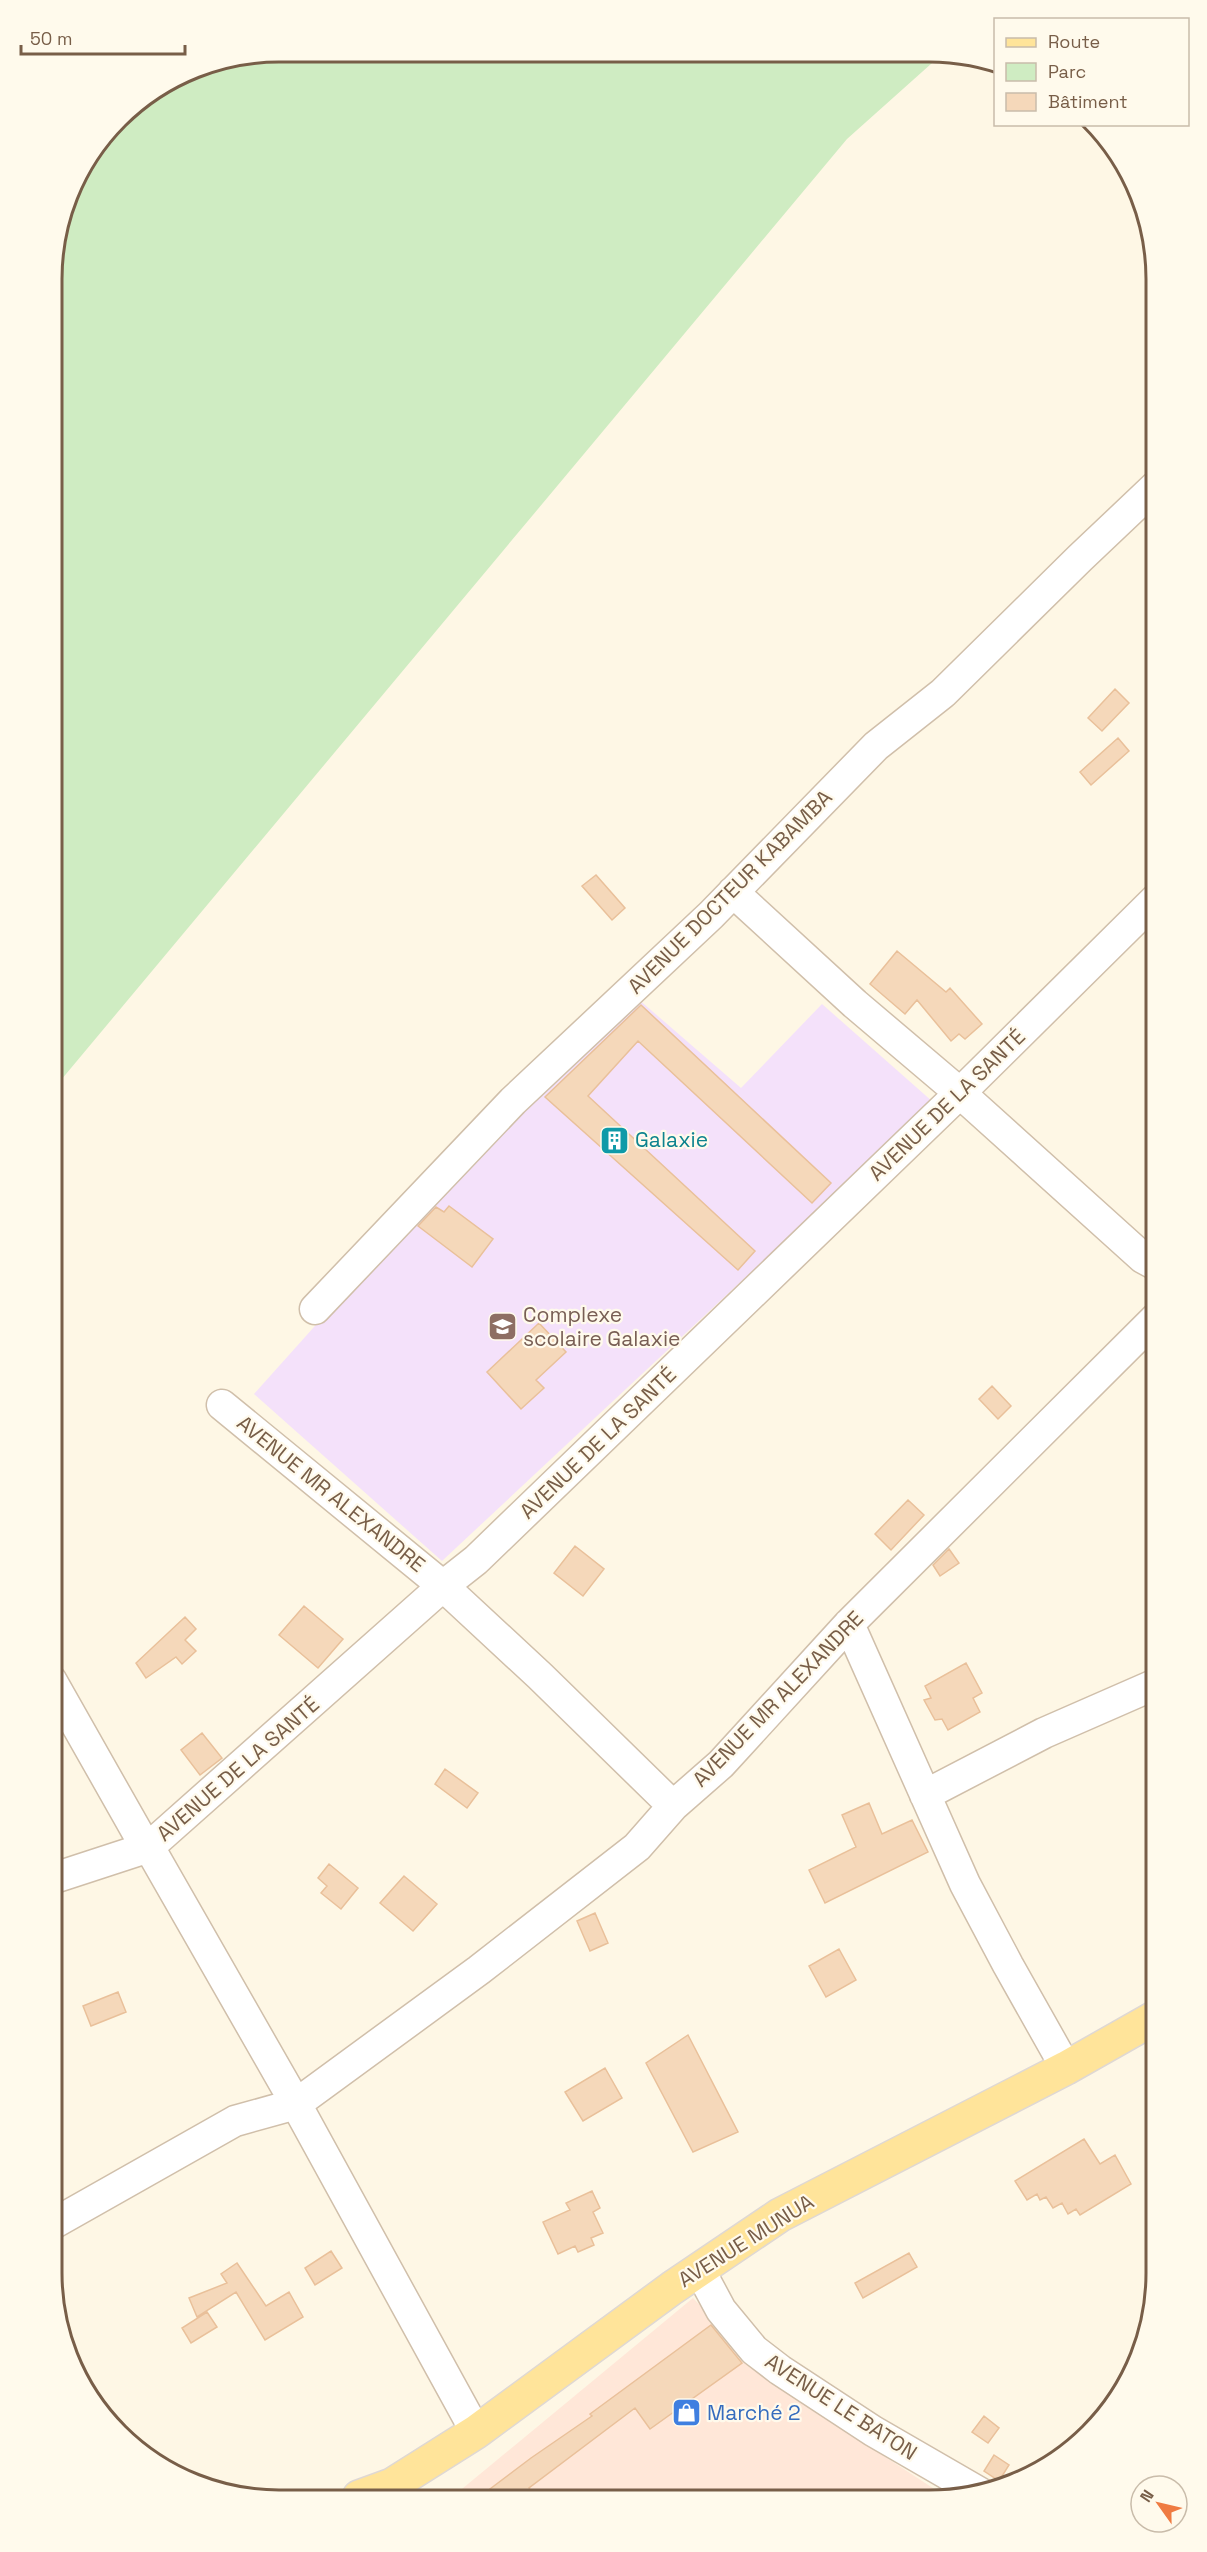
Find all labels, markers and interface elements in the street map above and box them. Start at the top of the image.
scale bar [21,18,184,56]
legend [994,18,1189,126]
text: 50 m [30,27,72,50]
text: Route [1048,30,1100,53]
text: Parc [1048,60,1086,83]
text: Bâtiment [1048,90,1128,113]
street label: AVENUE DOCTEUR KABAMBA [622,784,838,1000]
street label: AVENUE DE LA SANTÉ [863,1023,1031,1186]
building icon: Galaxie [598,1124,630,1156]
place label: Galaxie [635,1126,708,1153]
place label: Complexe scolaire Galaxie [523,1301,681,1352]
school or university icon: Complexe scolaire Galaxie [486,1311,518,1343]
street label: AVENUE DE LA SANTÉ [514,1361,682,1524]
street label: AVENUE MR ALEXANDRE [232,1409,431,1578]
street label: AVENUE MR ALEXANDRE [686,1605,869,1792]
street label: AVENUE DE LA SANTÉ [151,1690,325,1847]
street label: AVENUE MUNUA [673,2188,819,2293]
street label: AVENUE LE BATON [760,2347,922,2466]
shop icon: Marché 2 [670,2397,702,2429]
place label: Marché 2 [707,2399,801,2426]
north arrow [1129,2474,1189,2534]
text: N [1135,2486,1159,2506]

